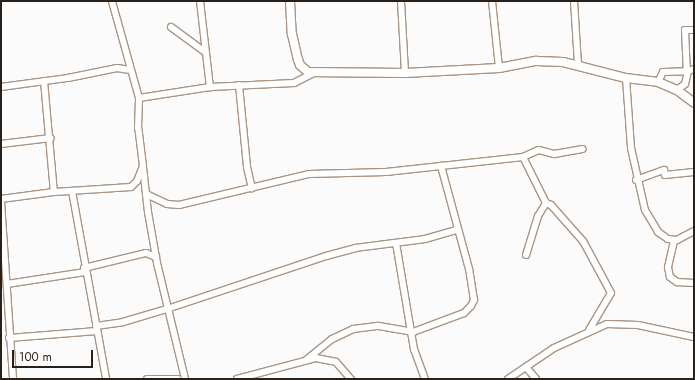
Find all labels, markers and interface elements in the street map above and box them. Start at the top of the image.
scale bar [14,342,95,368]
text: 100 m [19,348,52,366]

